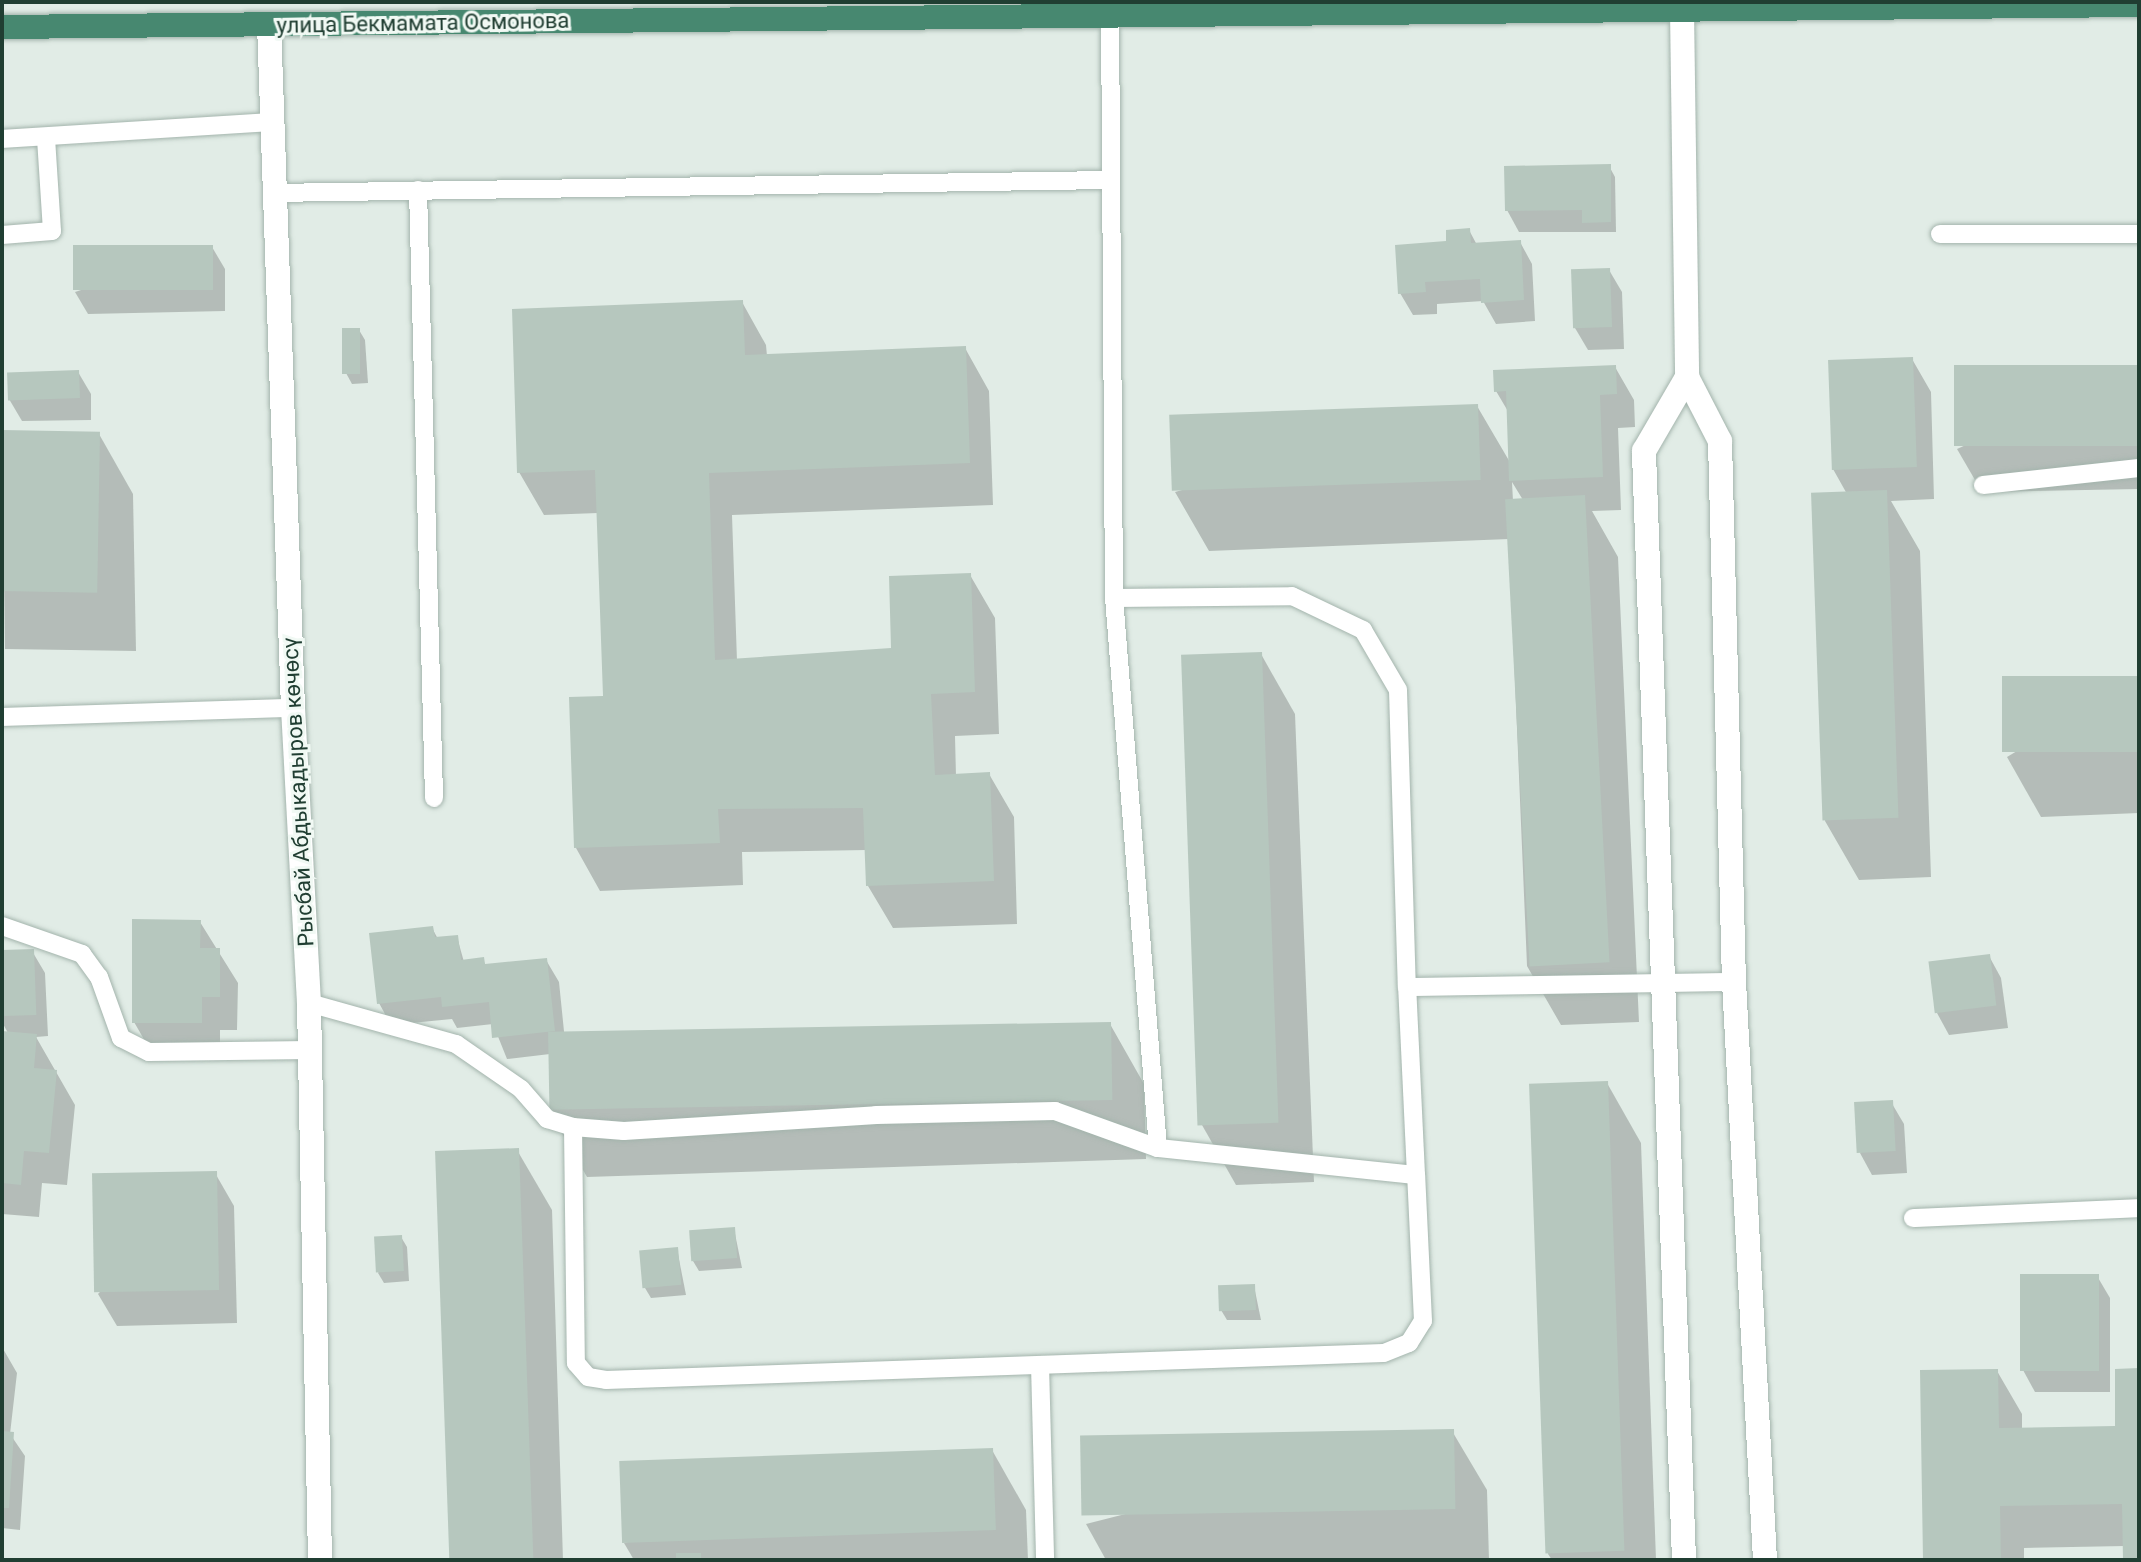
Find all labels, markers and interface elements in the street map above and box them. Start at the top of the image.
street label: улица Бекмамата Осмонова [276,7,570,39]
street label: Рысбай Абдыкадыров көчөсү [277,637,319,947]

